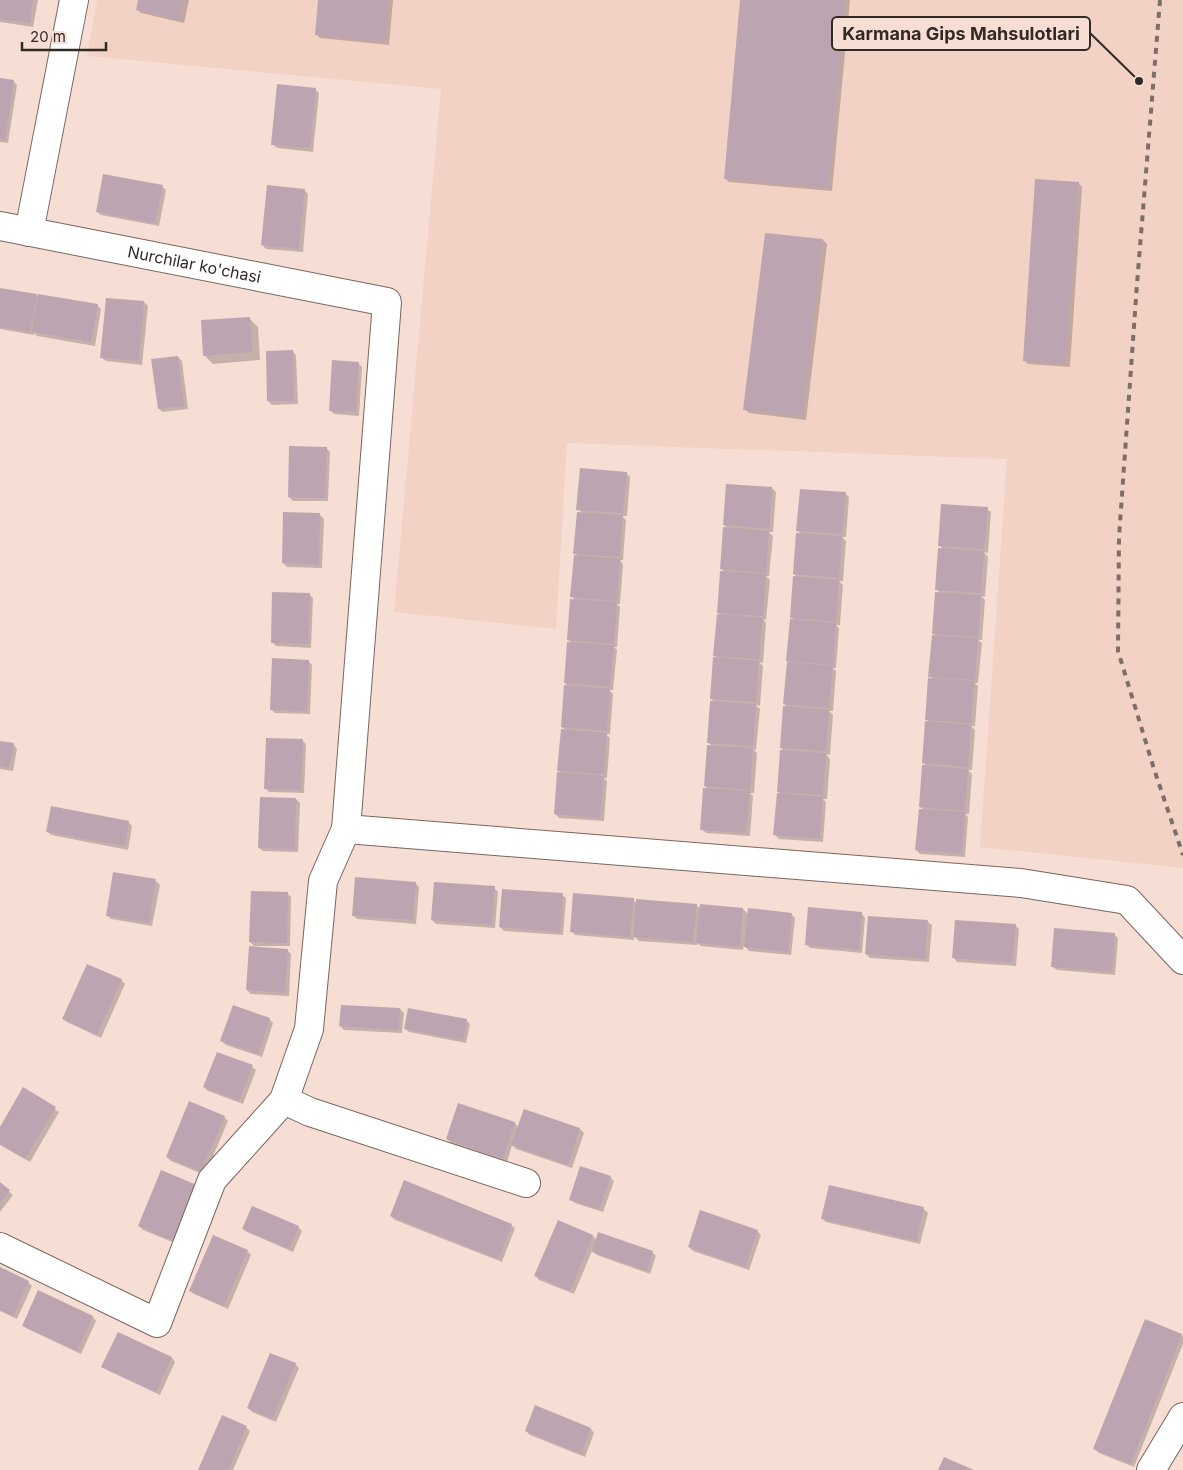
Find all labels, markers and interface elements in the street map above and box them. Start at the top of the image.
callout: Karmana Gips Mahsulotlari [832,17,1090,50]
scale bar [22,20,106,52]
text: Karmana Gips Mahsulotlari [842,23,1080,44]
text: 20 m [30,27,66,46]
street label: Nurchilar ko'chasi [126,241,263,287]

